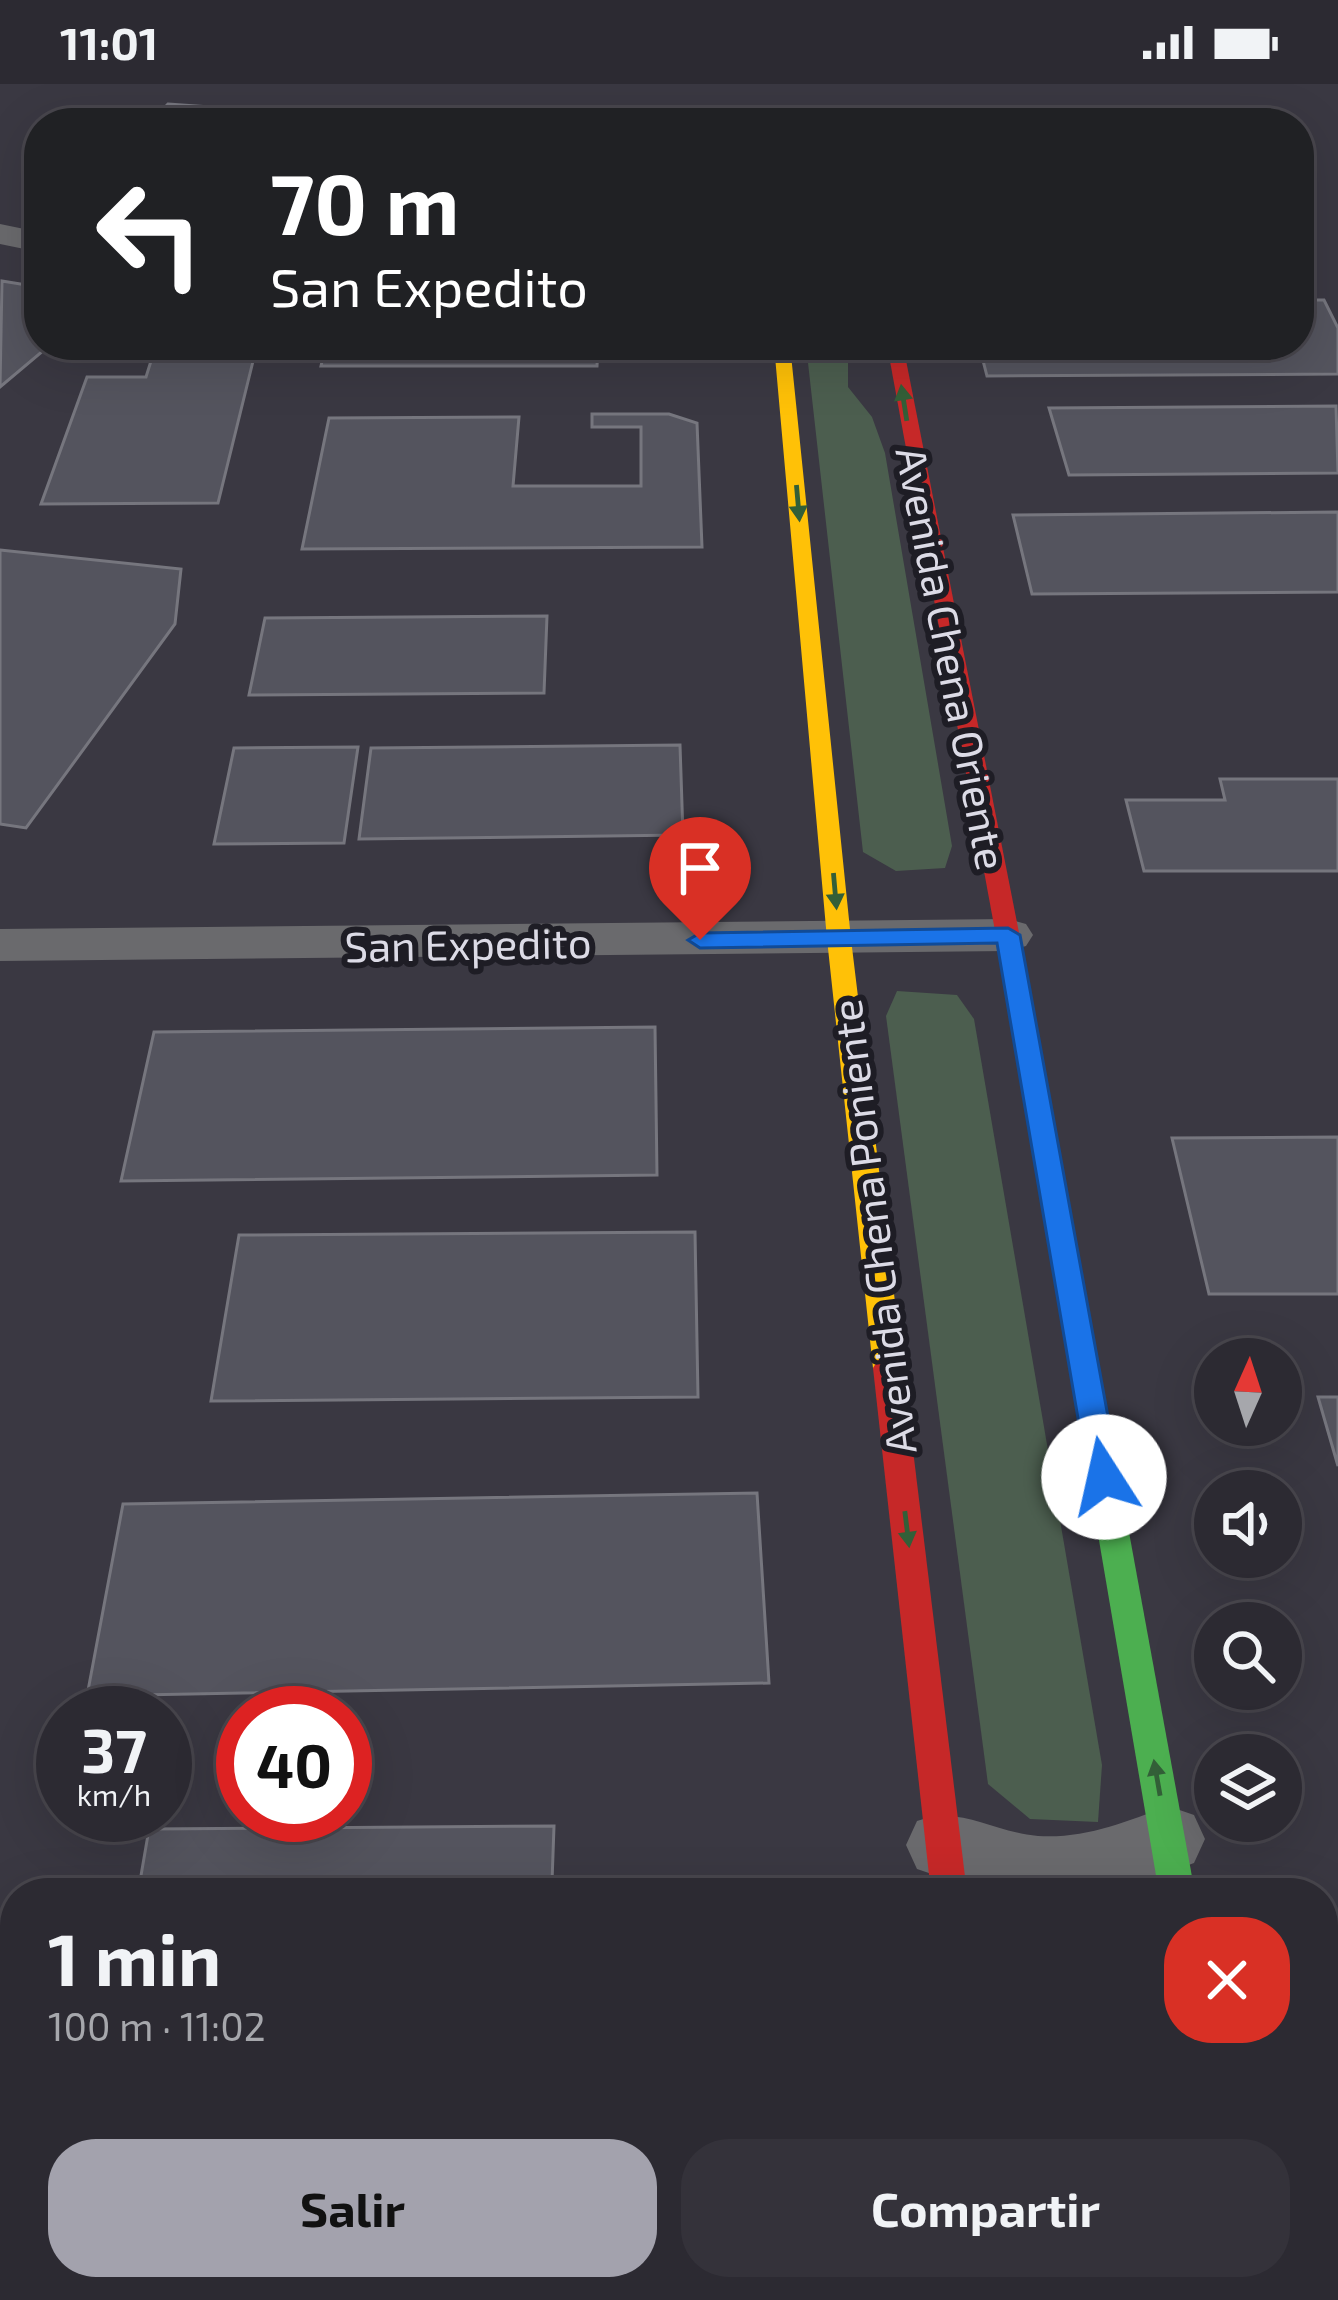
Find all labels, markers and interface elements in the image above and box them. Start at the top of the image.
text: 11:01 [60,15,158,69]
text: 70 m [270,151,460,252]
icon: left [72,156,228,312]
text: San Expedito [270,253,588,318]
one-way arrow [894,384,913,421]
street label: Avenida Chena Oriente [887,442,1019,874]
one-way arrow [789,485,808,522]
pin [649,817,751,940]
icon: arrive [667,835,733,901]
one-way arrow [826,873,845,911]
street label: San Expedito [344,916,592,970]
street label: Avenida Chena Poniente [819,997,925,1457]
north arrow [1194,1338,1302,1446]
map controls [1194,1338,1302,1842]
position arrow [1041,1414,1167,1540]
button: sound [1194,1470,1302,1578]
one-way arrow [898,1511,917,1549]
button: search [1194,1602,1302,1710]
speed limit sign: 40 [216,1686,372,1842]
text: 37 [81,1713,147,1785]
button: layers [1194,1734,1302,1842]
one-way arrow [1147,1758,1166,1796]
text: km/h [77,1776,151,1812]
text: 1 min [48,1914,221,2000]
button: close [1164,1917,1290,2043]
text: 100 m · 11:02 [48,2002,266,2049]
button: Salir [48,2139,657,2277]
button: Compartir [681,2139,1290,2277]

